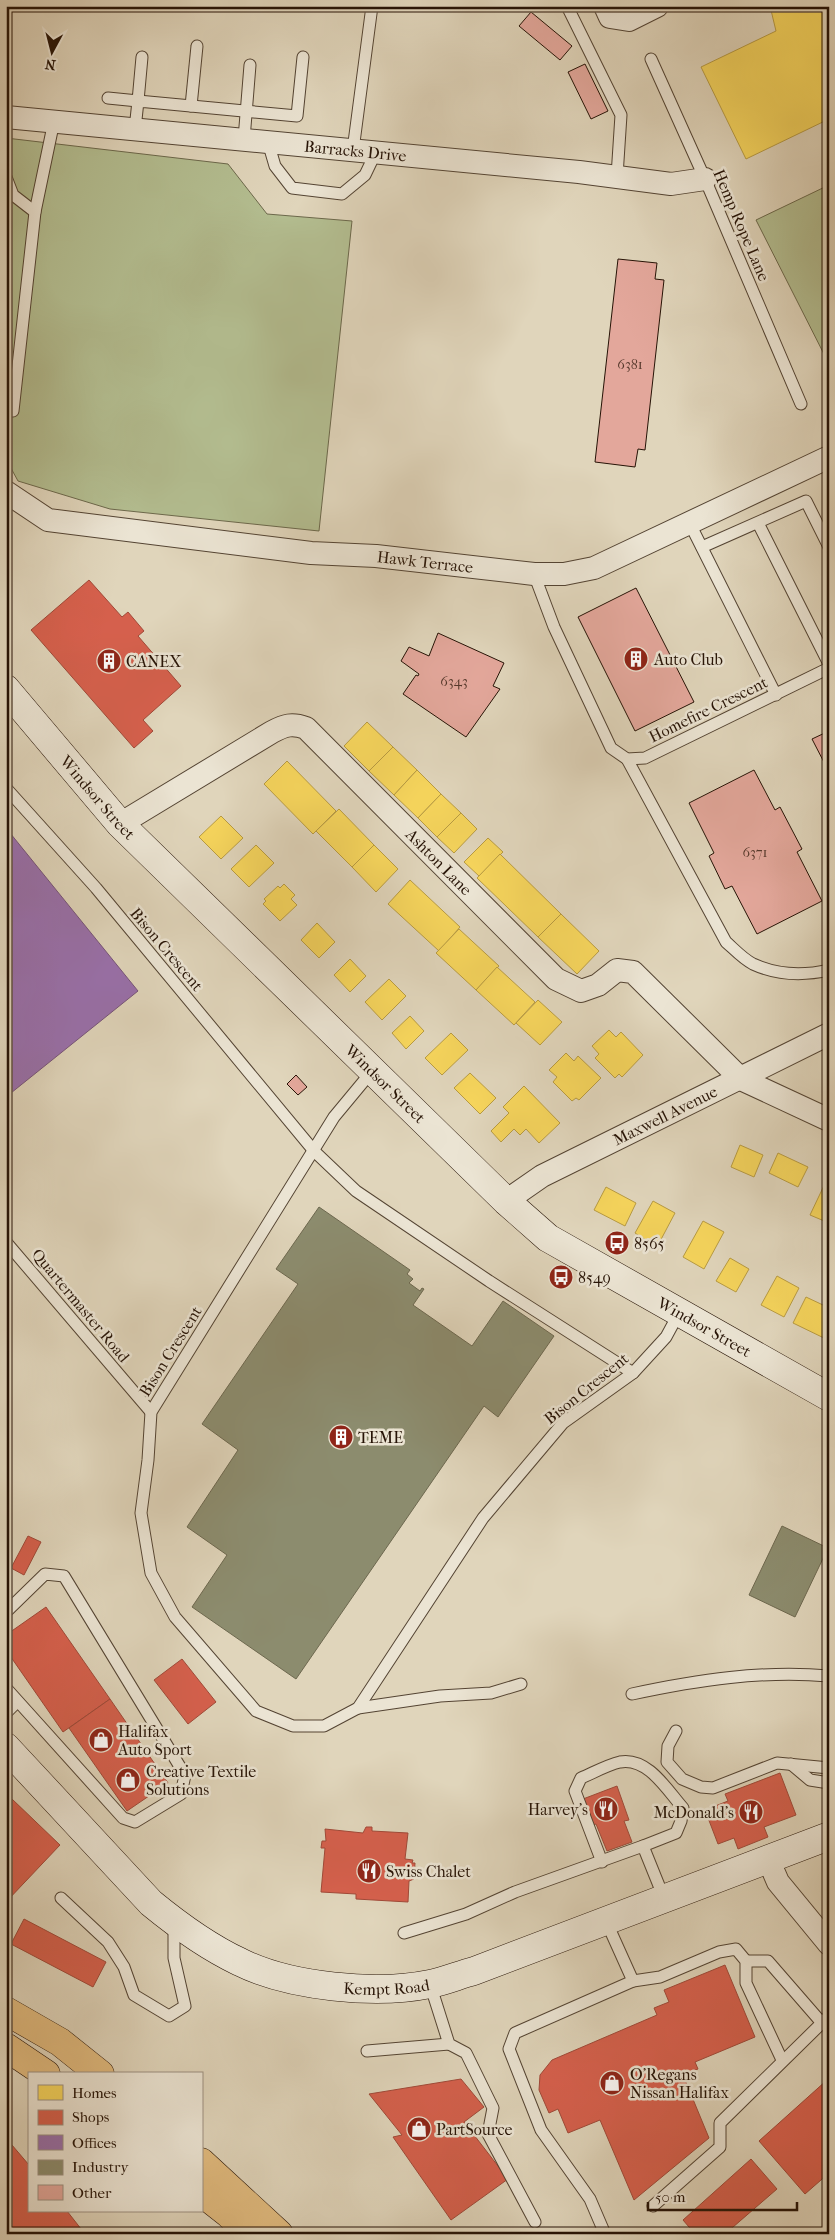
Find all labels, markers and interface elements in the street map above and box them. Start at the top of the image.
north arrow [28,28,78,78]
text: N [44,55,57,73]
street label: Barracks Drive [303,137,407,165]
street label: Hemp Rope Lane [709,166,774,284]
house number: 6381 [617,356,643,373]
street label: Hawk Terrace [376,547,474,577]
building icon: Auto Club [623,646,649,672]
building icon: CANEX [96,648,122,674]
place label: Auto Club [653,650,723,669]
place label: CANEX [126,652,182,671]
street label: Homefire Crescent [646,672,771,746]
house number: 6343 [440,673,468,690]
street label: Windsor Street [56,751,139,844]
street label: Ashton Lane [401,824,476,899]
house number: 6371 [742,844,768,861]
street label: Bison Crescent [126,904,207,995]
street label: Windsor Street [340,1040,430,1127]
street label: Maxwell Avenue [610,1082,720,1149]
bus stop icon: 8565 [604,1230,630,1256]
place label: 8565 [634,1234,665,1253]
street label: Quartermaster Road [28,1245,134,1366]
bus stop icon: 8549 [548,1264,574,1290]
place label: 8549 [578,1268,611,1287]
street label: Windsor Street [653,1292,755,1361]
street label: Bison Crescent [135,1302,206,1400]
street label: Bison Crescent [540,1348,632,1428]
building icon: TEME [328,1424,354,1450]
place label: TEME [358,1428,403,1447]
place label: Halifax Auto Sport [117,1722,192,1759]
shop icon: Halifax Auto Sport [88,1727,114,1753]
place label: Creative Textile Solutions [146,1762,256,1799]
shop icon: Creative Textile Solutions [115,1767,141,1793]
restaurant icon: Harvey's [593,1796,619,1822]
restaurant icon: McDonald's [738,1799,764,1825]
place label: Harvey's [528,1800,588,1819]
place label: McDonald's [653,1803,734,1822]
restaurant icon: Swiss Chalet [356,1858,382,1884]
place label: Swiss Chalet [386,1862,471,1881]
street label: Kempt Road [343,1975,431,1999]
place label: O'Regans Nissan Halifax [630,2065,730,2102]
shop icon: O'Regans Nissan Halifax [599,2070,625,2096]
legend [28,2072,202,2212]
text: Homes [72,2084,117,2102]
text: Shops [72,2108,110,2126]
shop icon: PartSource [406,2116,432,2142]
place label: PartSource [436,2120,513,2139]
text: Offices [72,2134,117,2152]
text: Industry [72,2158,129,2176]
scale bar [648,2180,796,2212]
text: Other [72,2184,112,2202]
text: 50 m [655,2188,686,2206]

